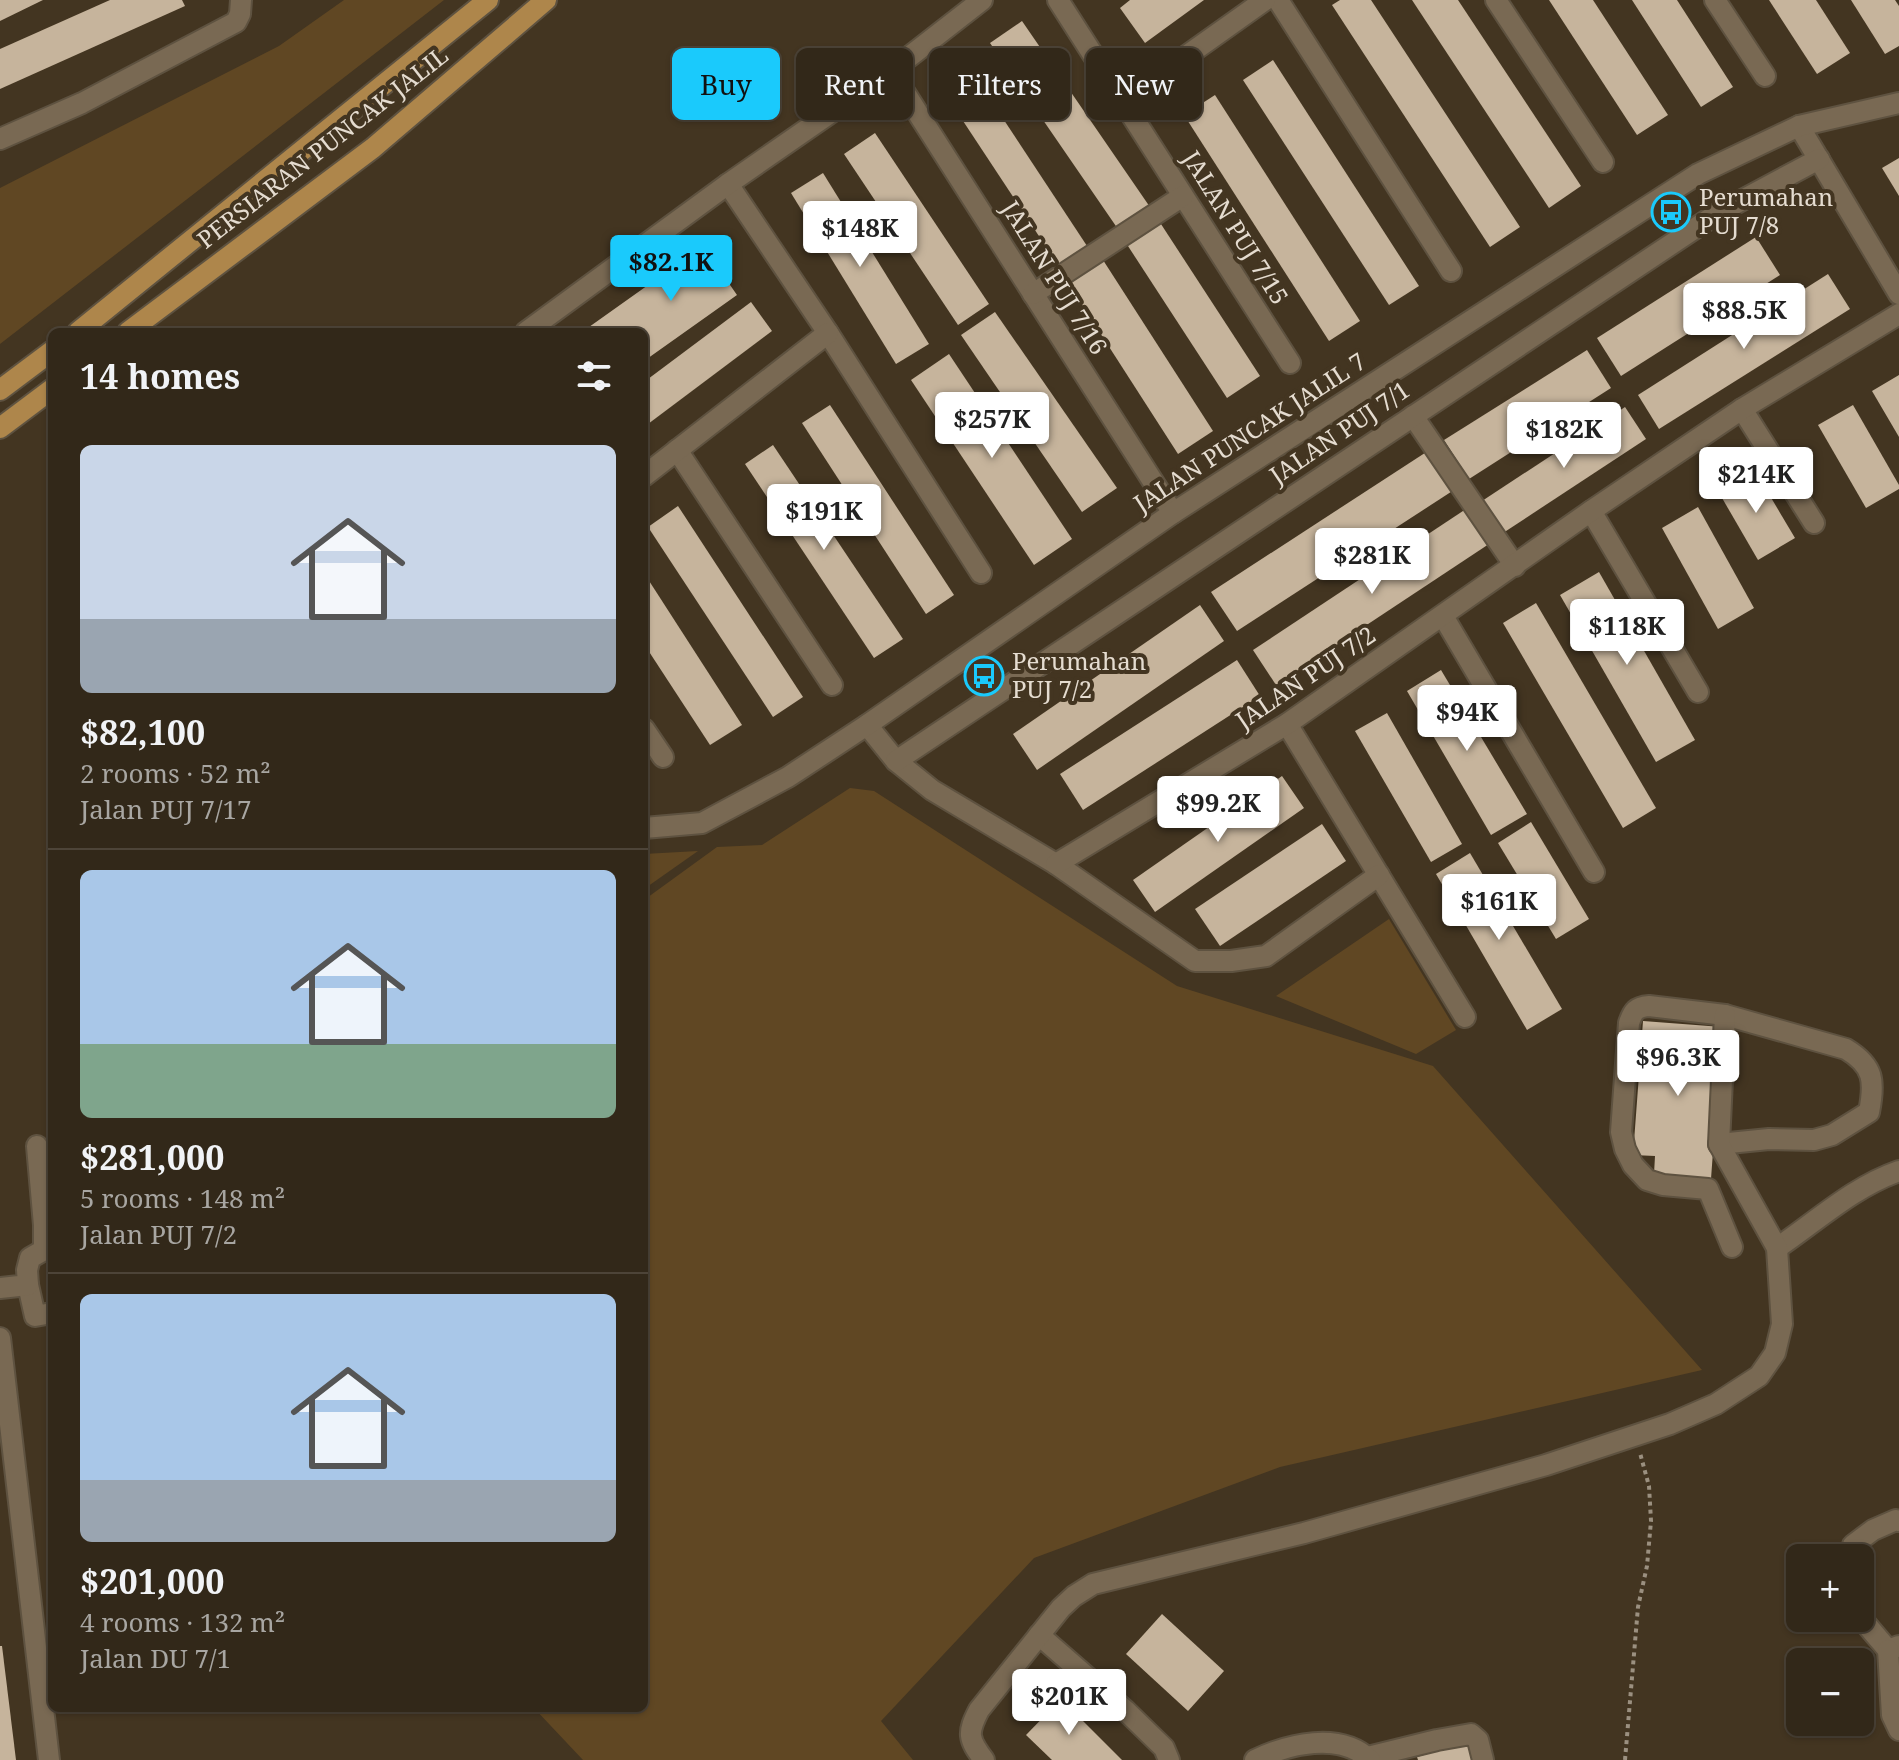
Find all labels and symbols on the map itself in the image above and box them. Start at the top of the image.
street label: PERSIARAN PUNCAK JALIL [190,38,454,255]
street label: JALAN PUJ 7/15 [1175,143,1297,310]
place label: Perumahan PUJ 7/8 [1699,180,1833,241]
bus stop icon: Perumahan PUJ 7/8 [1650,191,1692,233]
street label: JALAN PUJ 7/16 [994,193,1116,360]
pin: $148K [804,201,916,269]
pin: $82.1K [606,235,736,303]
pin: $88.5K [1679,283,1809,351]
street label: JALAN PUNCAK JALIL 7 [1126,344,1372,520]
street label: JALAN PUJ 7/1 [1262,373,1416,491]
pin: $257K [936,392,1048,460]
pin: $182K [1508,402,1620,470]
pin: $214K [1700,447,1812,515]
pin: $191K [768,484,880,552]
pin: $281K [1316,528,1428,596]
pin: $118K [1571,599,1683,667]
street label: JALAN PUJ 7/2 [1228,618,1382,736]
place label: Perumahan PUJ 7/2 [1012,644,1146,705]
bus stop icon: Perumahan PUJ 7/2 [963,655,1005,697]
pin: $94K [1420,685,1514,753]
pin: $99.2K [1153,776,1283,844]
pin: $161K [1443,874,1555,942]
pin: $96.3K [1613,1030,1743,1098]
pin: $201K [1013,1669,1125,1737]

